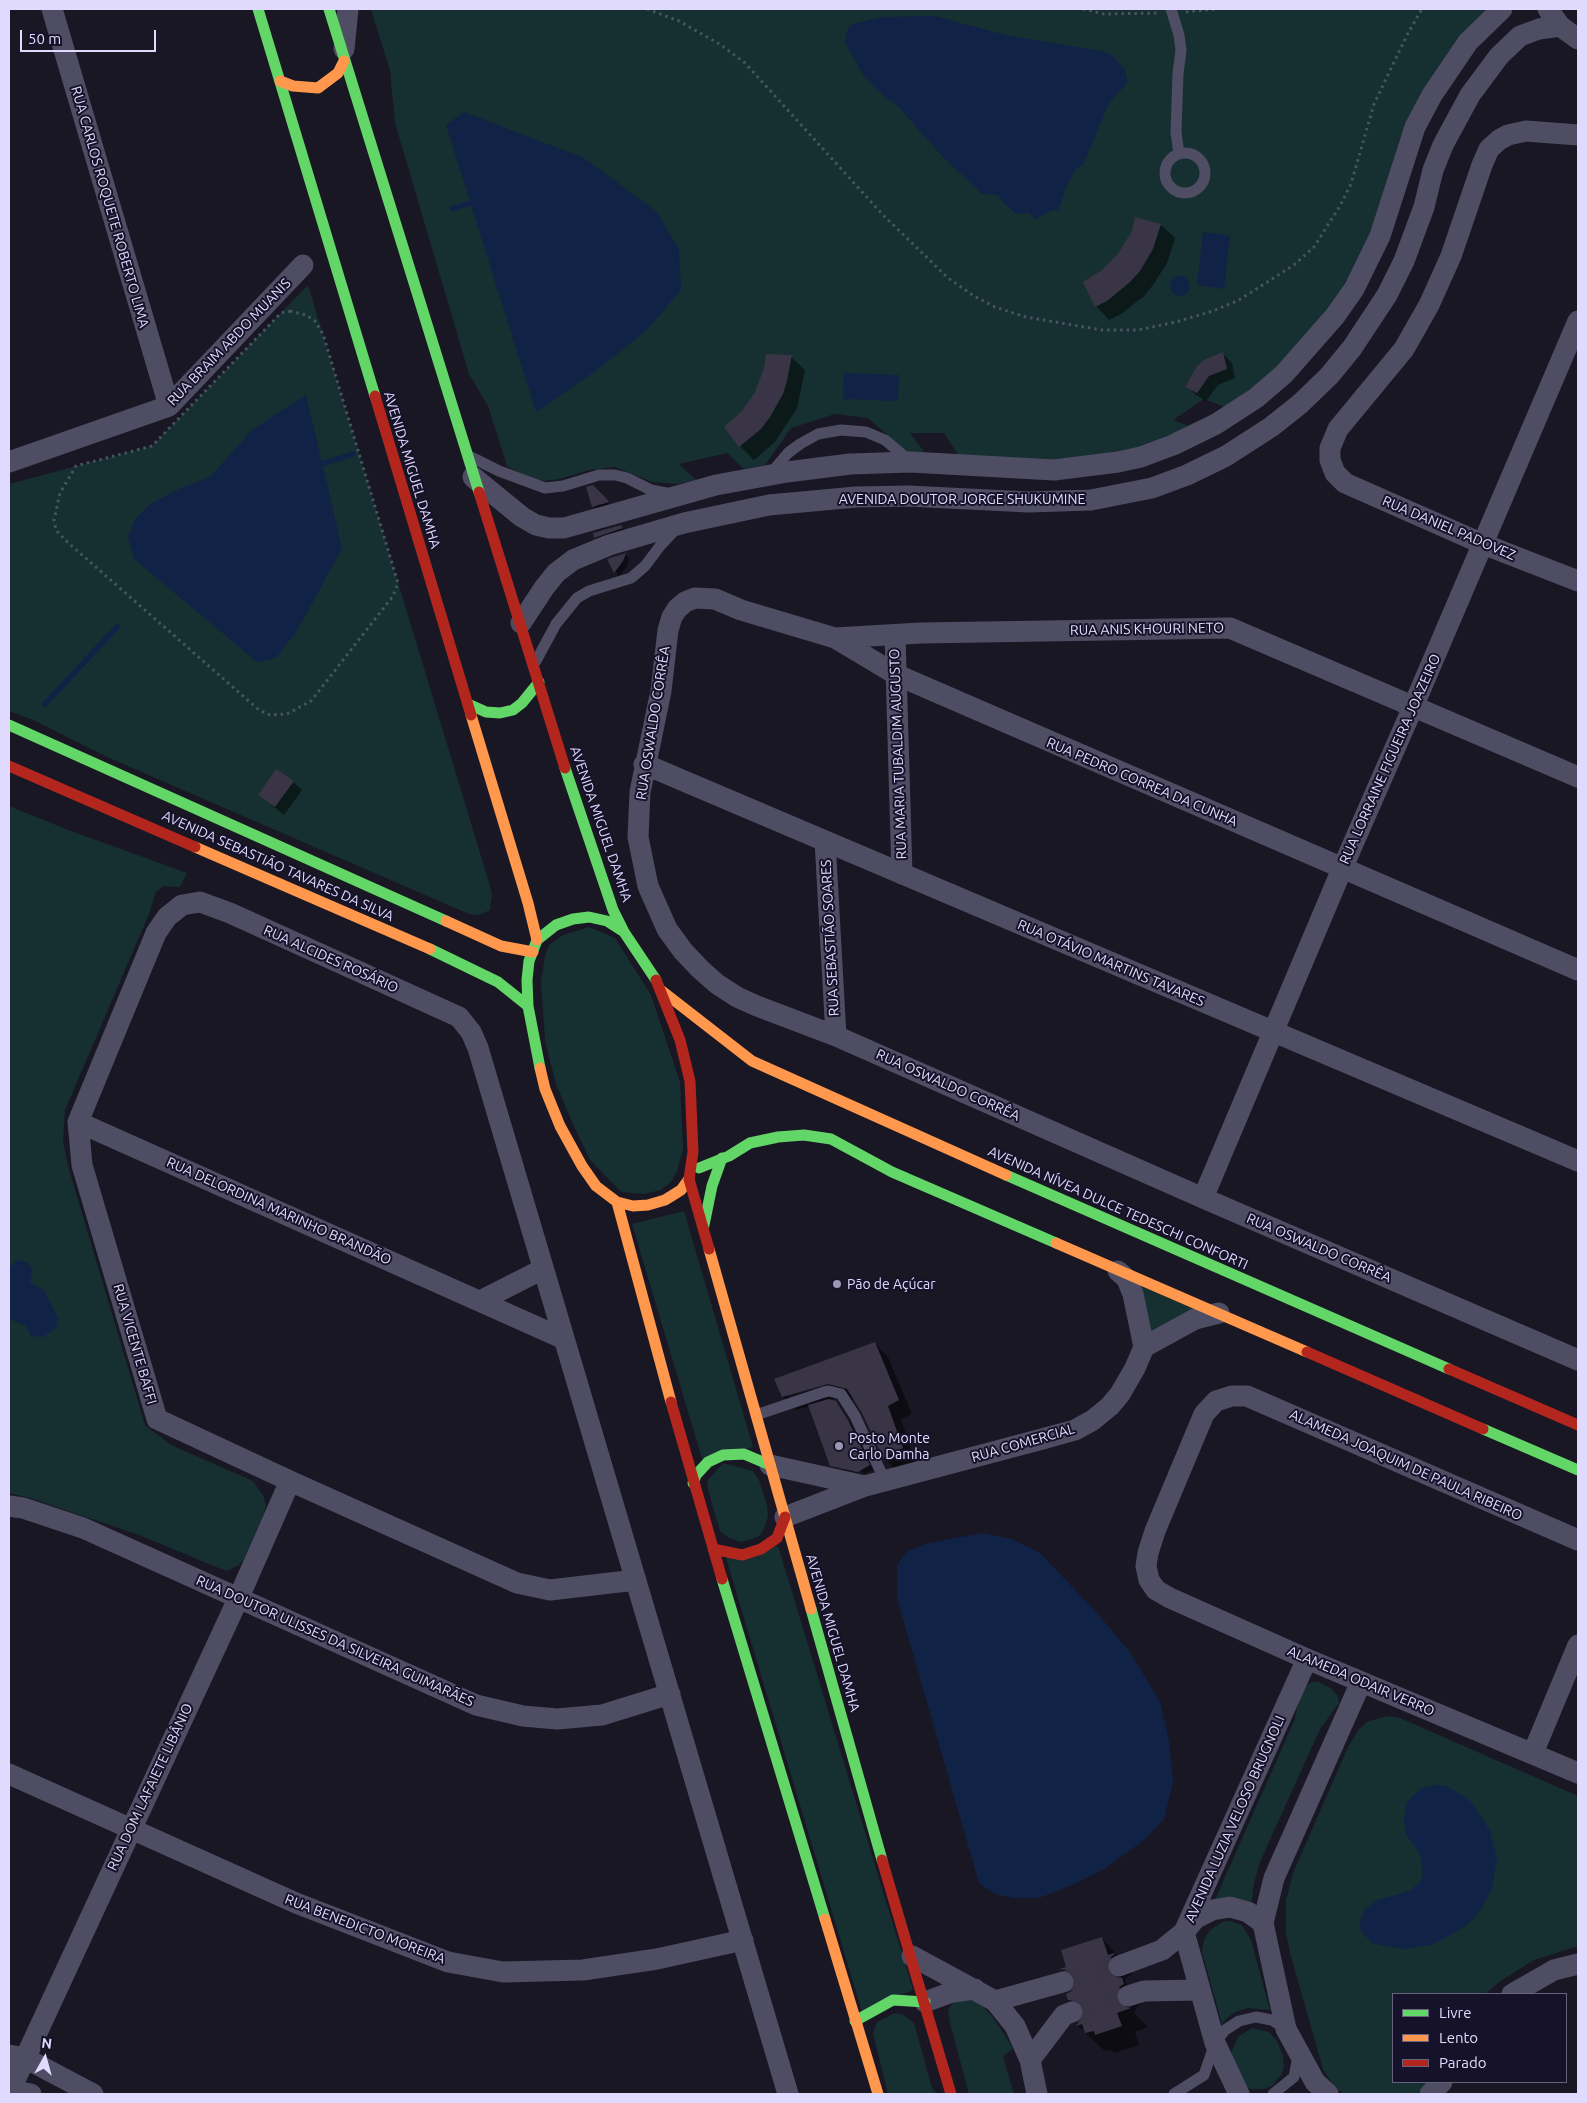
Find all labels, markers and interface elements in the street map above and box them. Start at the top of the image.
scale bar [22,20,159,52]
text: 50 m [28,30,61,47]
street label: RUA CARLOS ROQUETE ROBERTO LIMA [67,84,153,330]
street label: RUA BRAIM ABDO MUANIS [164,275,294,409]
street label: AVENIDA MIGUEL DAMHA [380,389,444,551]
street label: AVENIDA DOUTOR JORGE SHUKUMINE [839,491,1085,507]
street label: RUA DANIEL PADOVEZ [1380,492,1518,564]
street label: RUA ANIS KHOURI NETO [1070,619,1224,639]
street label: RUA OSWALDO CORRÊA [633,645,673,801]
street label: RUA MARIA TUBALDIM AUGUSTO [886,648,910,860]
street label: RUA LORRAINE FIGUEIRA JOAZEIRO [1336,651,1444,867]
street label: RUA PEDRO CORREA DA CUNHA [1044,734,1240,830]
street label: AVENIDA MIGUEL DAMHA [566,744,636,904]
street label: AVENIDA SEBASTIÃO TAVARES DA SILVA [160,807,396,925]
street label: RUA SEBASTIÃO SOARES [818,859,842,1017]
street label: RUA OTÁVIO MARTINS TAVARES [1015,916,1207,1010]
street label: RUA ALCIDES ROSÁRIO [261,922,401,996]
street label: RUA OSWALDO CORRÊA [873,1046,1023,1124]
street label: AVENIDA NÍVEA DULCE TEDESCHI CONFORTI [985,1143,1251,1273]
street label: RUA DELORDINA MARINHO BRANDÃO [164,1154,394,1268]
street label: RUA OSWALDO CORRÊA [1244,1210,1394,1286]
place label: Pão de Açúcar [847,1276,936,1292]
marker: Pão de Açúcar [831,1278,843,1290]
street label: RUA VICENTE BAFFI [110,1282,160,1406]
street label: ALAMEDA JOAQUIM DE PAULA RIBEIRO [1287,1406,1525,1524]
street label: RUA COMERCIAL [969,1420,1077,1466]
place label: Posto Monte Carlo Damha [849,1430,930,1462]
marker: Posto Monte Carlo Damha [833,1440,845,1452]
street label: AVENIDA MIGUEL DAMHA [802,1552,864,1714]
street label: RUA DOUTOR ULISSES DA SILVEIRA GUIMARÃES [194,1572,476,1710]
street label: ALAMEDA ODAIR VERRO [1285,1642,1437,1720]
street label: RUA DOM LAFAIETE LIBÂNIO [104,1701,196,1873]
street label: AVENIDA LUZIA VELOSO BRUGNOLI [1182,1713,1288,1925]
street label: RUA BENEDICTO MOREIRA [282,1891,448,1967]
legend [1392,1993,1567,2083]
text: Livre [1439,2004,1472,2021]
text: Lento [1439,2029,1478,2046]
north arrow [20,2033,70,2083]
text: N [41,2035,53,2052]
text: Parado [1439,2054,1486,2071]

